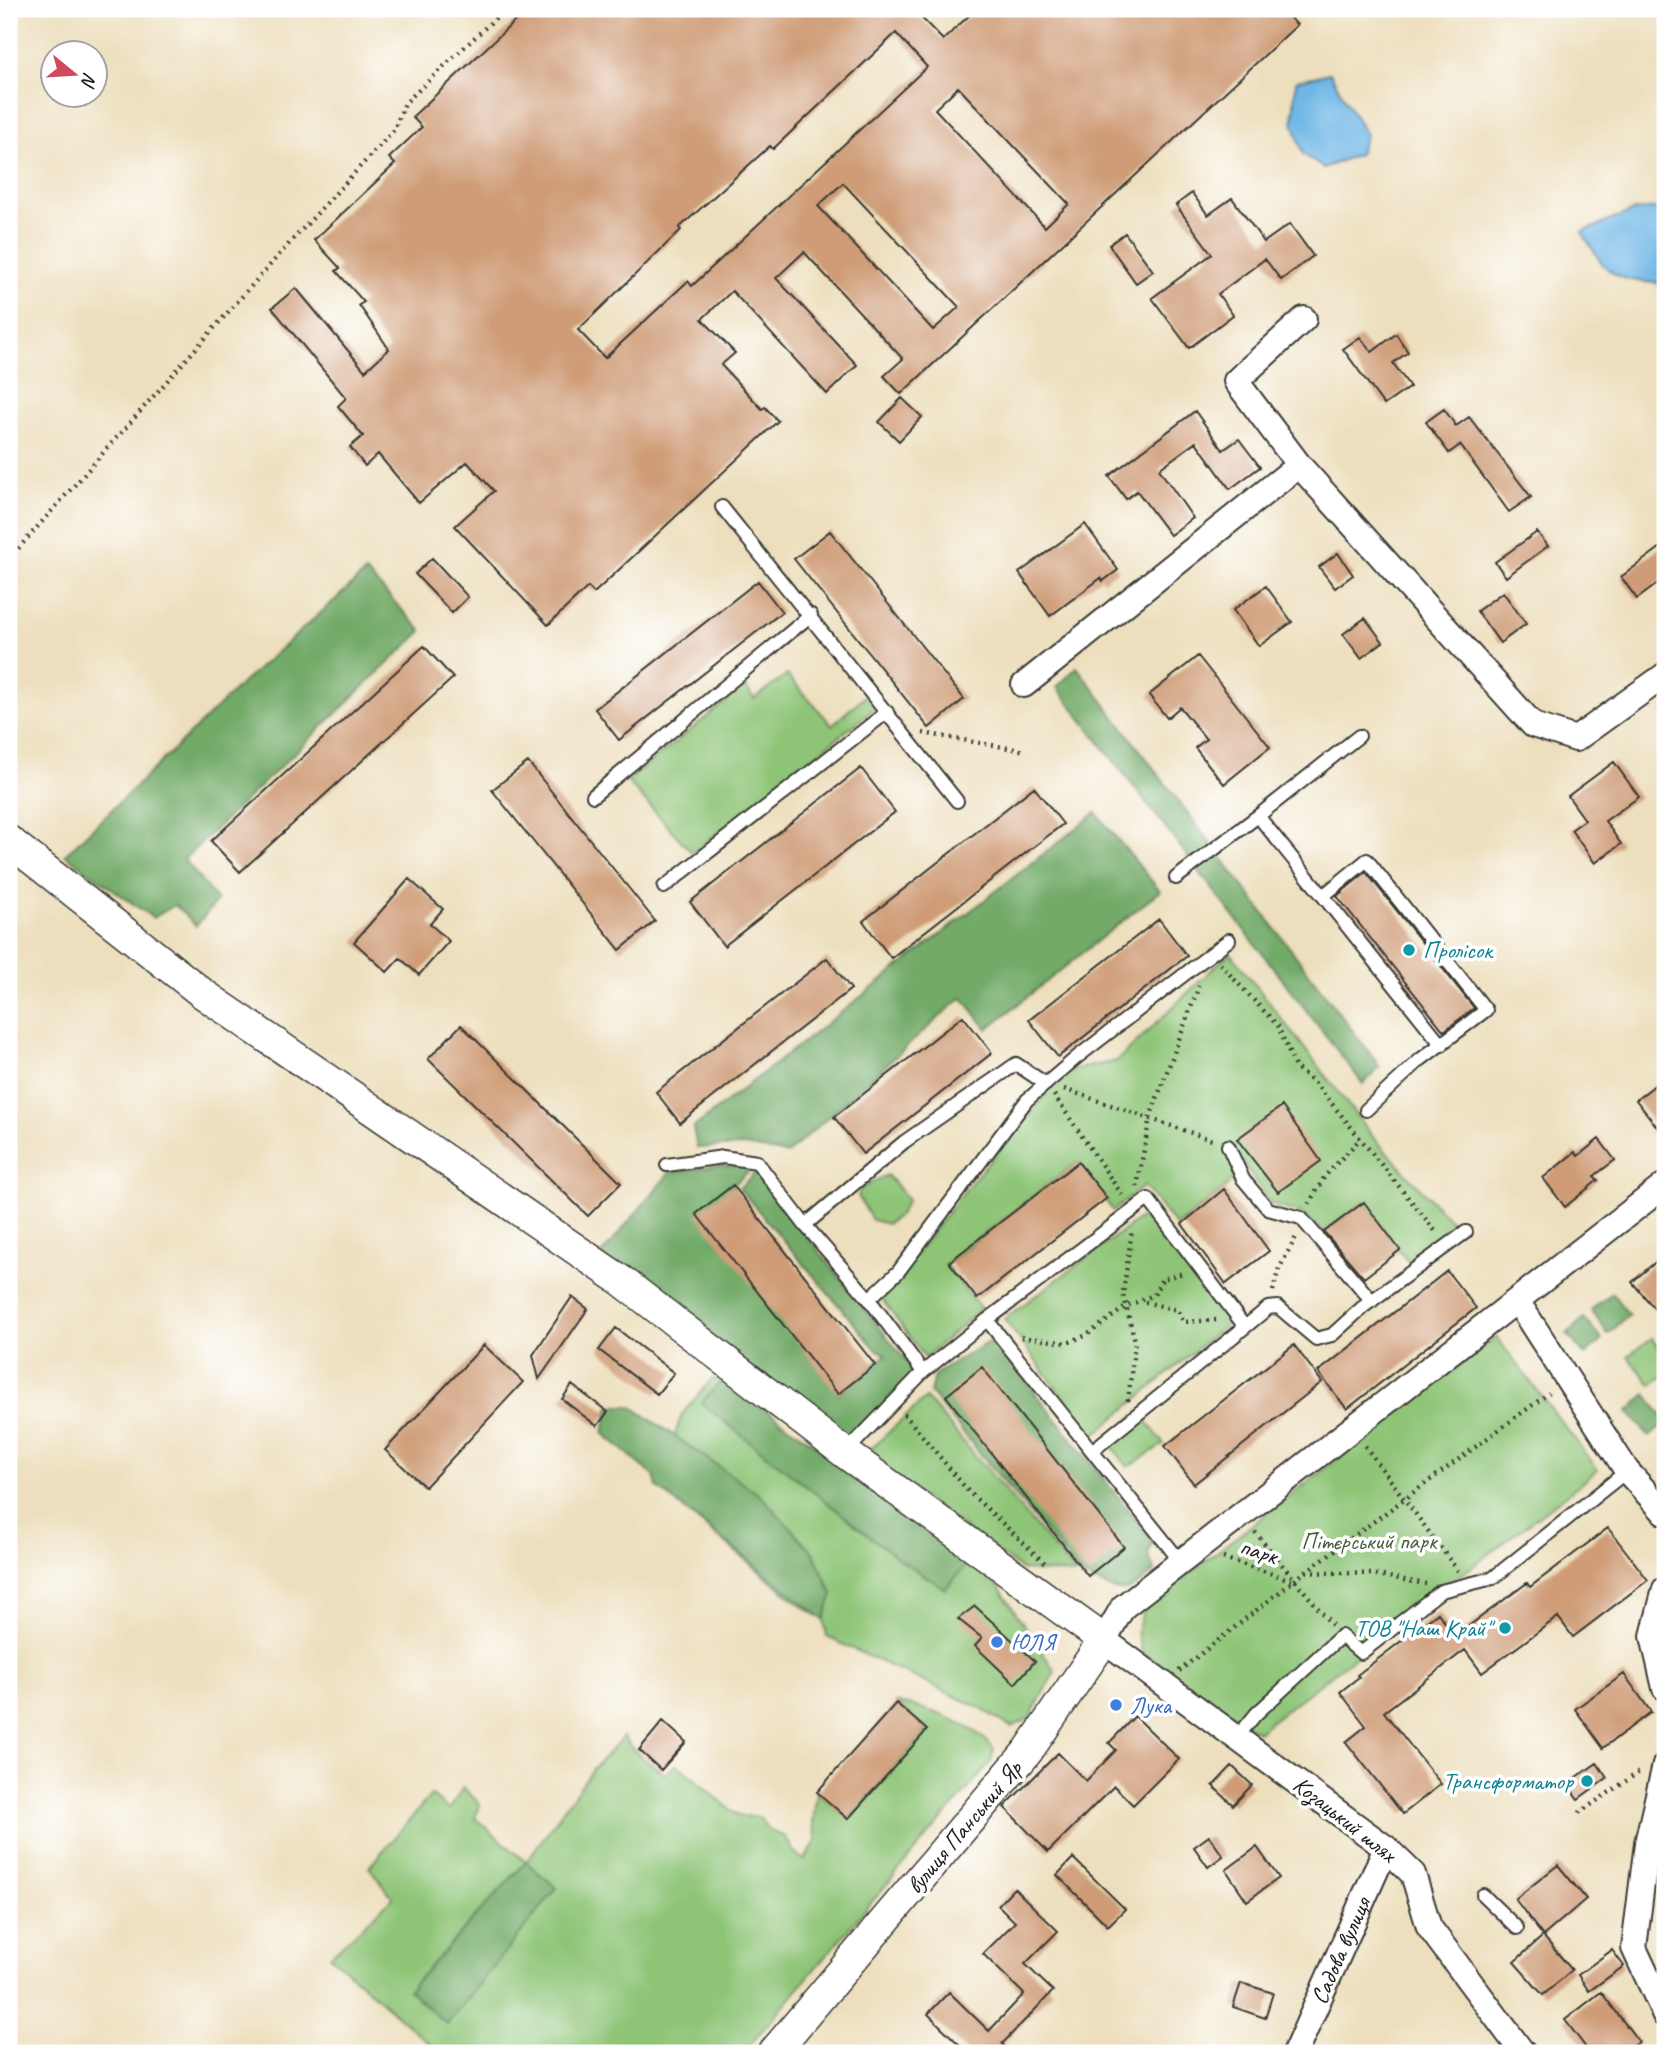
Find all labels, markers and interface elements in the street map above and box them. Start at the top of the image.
north arrow [38,38,108,108]
text: N [75,70,102,91]
place label: Пролісок [1423,935,1494,965]
marker: Пролісок [1401,942,1417,958]
park label: Пітєрський парк [1301,1526,1439,1556]
street label: парк [1236,1531,1284,1572]
place label: ТОВ "Наш Край" [1355,1613,1496,1643]
marker: ТОВ "Наш Край" [1497,1620,1513,1636]
place label: ЮЛЯ [1011,1627,1058,1657]
marker: ЮЛЯ [989,1634,1005,1650]
place label: Лука [1130,1690,1173,1720]
marker: Лука [1108,1697,1124,1713]
street label: вулиця Панський Яр [900,1753,1029,1900]
place label: Трансформатор [1443,1766,1575,1796]
street label: Козацький шлях [1287,1769,1404,1871]
marker: Трансформатор [1579,1773,1595,1789]
street label: Садова вулиця [1304,1891,1378,2009]

